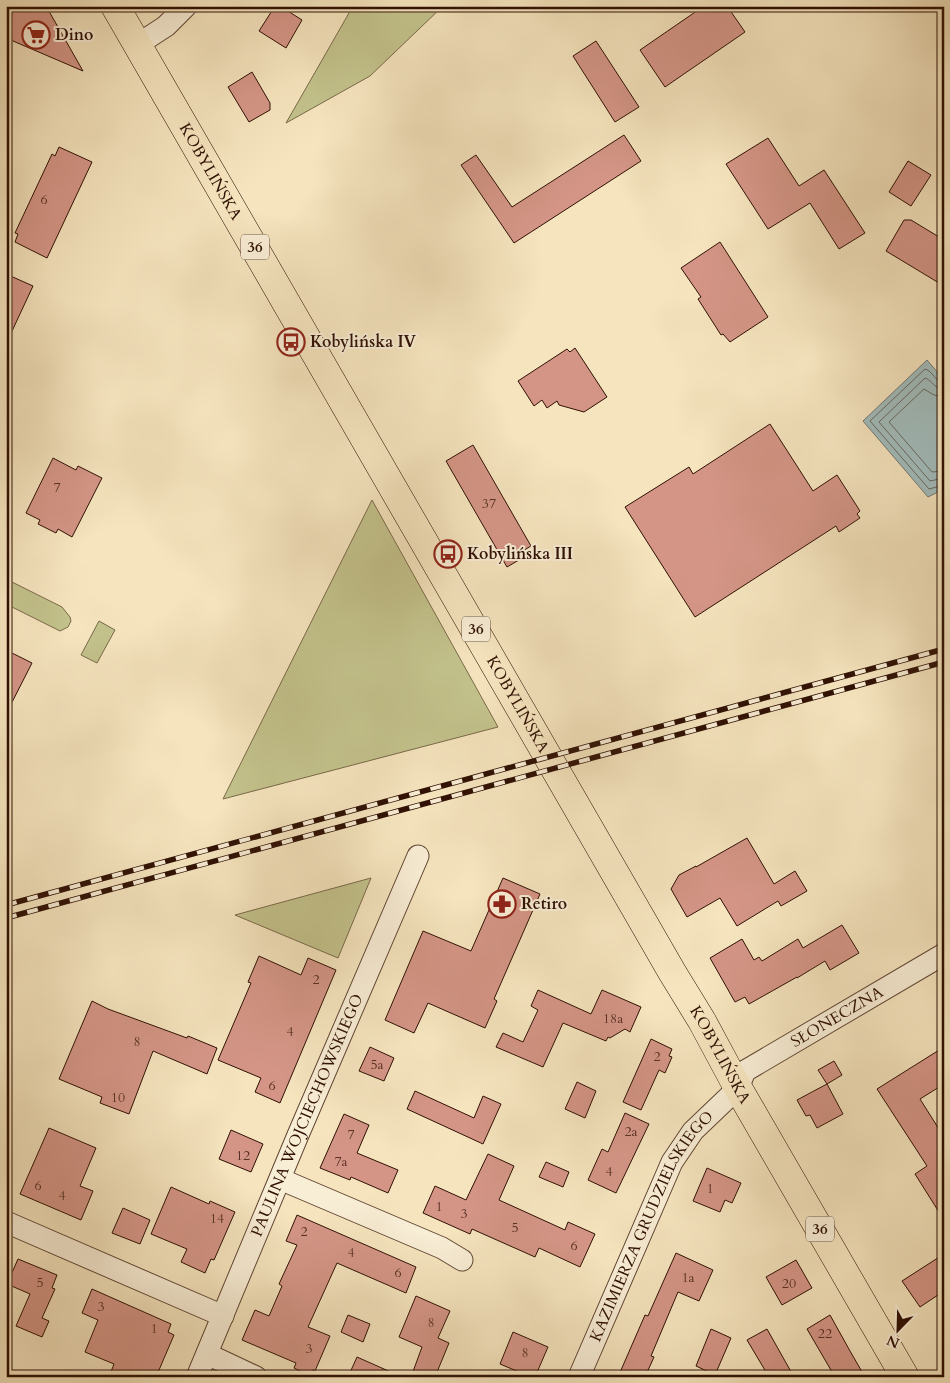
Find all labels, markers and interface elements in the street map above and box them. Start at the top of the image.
supermarket icon: Dino [21,20,51,50]
place label: Dino [55,24,93,46]
street label: KOBYLIŃSKA [174,119,247,225]
house number: 6 [40,190,48,209]
road number: 36 [241,234,269,260]
bus stop icon: Kobylińska IV [276,327,306,357]
place label: Kobylińska IV [310,331,417,353]
house number: 7 [53,478,61,497]
house number: 37 [482,494,496,513]
bus stop icon: Kobylińska III [433,539,463,569]
place label: Kobylińska III [467,543,573,565]
road number: 36 [462,616,490,642]
street label: KOBYLIŃSKA [481,652,555,757]
pharmacy icon: Retiro [487,889,517,919]
place label: Retiro [521,893,567,915]
house number: 2 [312,970,320,989]
street label: SŁONECZNA [787,981,888,1053]
street label: PAULINA WOJCIECHOWSKIEGO [246,990,368,1240]
street label: KOBYLIŃSKA [684,1002,756,1109]
house number: 18a [603,1009,623,1028]
house number: 4 [286,1022,294,1041]
house number: 8 [133,1032,141,1051]
house number: 2 [653,1047,661,1066]
house number: 5a [370,1055,384,1074]
house number: 6 [268,1076,276,1095]
house number: 10 [111,1088,125,1107]
street label: KAZIMIERZA GRUDZIELSKIEGO [585,1106,718,1345]
house number: 2a [624,1122,638,1141]
house number: 7 [347,1125,355,1144]
house number: 12 [236,1146,250,1165]
house number: 7a [334,1152,348,1171]
house number: 4 [605,1162,613,1181]
house number: 6 [34,1176,42,1195]
house number: 1 [706,1179,714,1198]
house number: 4 [58,1186,66,1205]
house number: 1 [435,1197,443,1216]
house number: 3 [460,1204,468,1223]
house number: 14 [210,1209,224,1228]
road number: 36 [806,1216,834,1242]
house number: 5 [511,1218,519,1237]
house number: 2 [300,1222,308,1241]
house number: 6 [570,1236,578,1255]
house number: 4 [347,1243,355,1262]
house number: 6 [394,1263,402,1282]
house number: 1a [681,1268,695,1287]
house number: 5 [36,1273,44,1292]
house number: 20 [782,1274,796,1293]
house number: 3 [97,1297,105,1316]
north arrow [872,1306,922,1356]
house number: 8 [427,1313,435,1332]
house number: 1 [150,1319,158,1338]
house number: 22 [818,1324,832,1343]
text: N [884,1330,902,1353]
house number: 3 [305,1339,313,1358]
house number: 8 [521,1343,529,1362]

